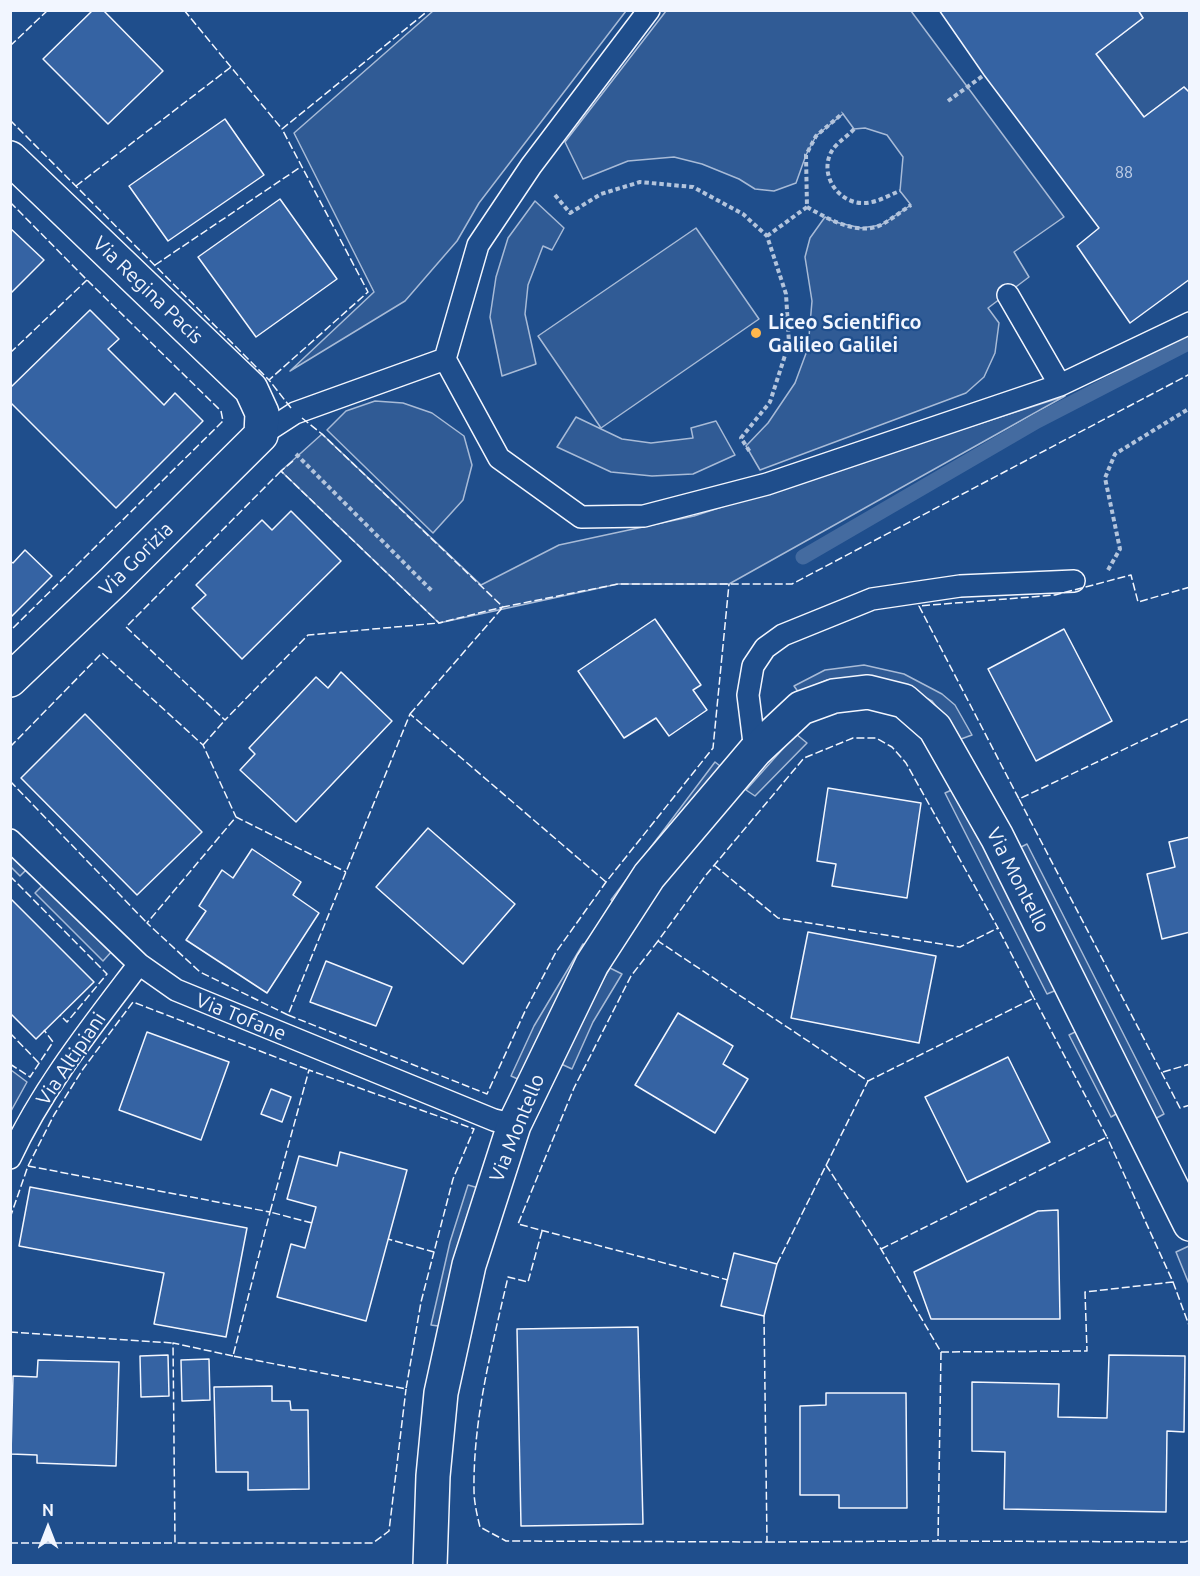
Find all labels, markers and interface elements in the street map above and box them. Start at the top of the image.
house number: 88 [1115,163,1133,183]
street label: Via Regina Pacis [88,231,208,349]
place label: Liceo Scientifico Galileo Galilei [768,310,922,357]
marker: Liceo Scientifico Galileo Galilei [749,326,763,340]
street label: Via Gorizia [94,517,178,601]
street label: Via Montello [981,823,1055,937]
street label: Via Tofane [192,988,290,1046]
street label: Via Altipiani [31,1008,111,1110]
street label: Via Montello [484,1070,550,1186]
north arrow [18,1498,78,1558]
text: N [42,1501,54,1519]

